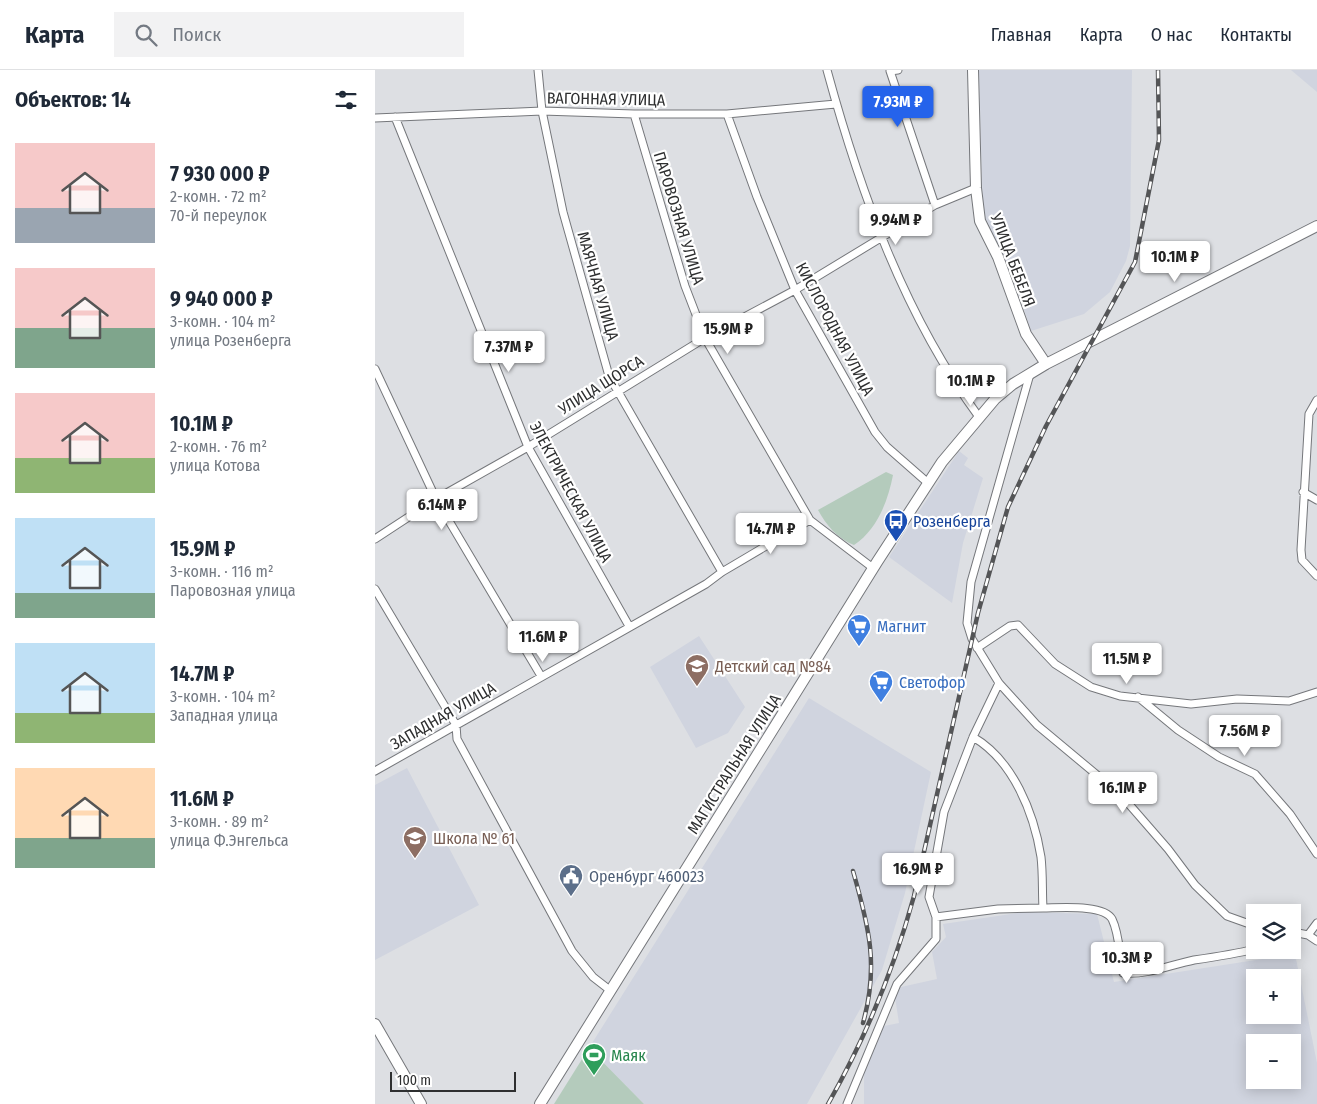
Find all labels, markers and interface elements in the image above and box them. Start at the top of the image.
search box [114,12,464,57]
text: Карта [25,21,84,49]
icon: search [132,21,160,49]
text: Поиск [172,23,221,46]
text: Главная [991,24,1052,46]
text: Карта [1080,24,1123,46]
text: О нас [1151,24,1192,46]
text: Контакты [1220,24,1292,46]
pin: 7.93M ₽ [852,85,944,128]
icon: filters [332,86,360,114]
text: Объектов: 14 [15,87,131,113]
street label: ВАГОННАЯ УЛИЦА [547,88,666,110]
text: 7.93M ₽ [873,92,923,111]
street label: ПАРОВОЗНАЯ УЛИЦА [650,149,708,287]
text: 7 930 000 ₽ [170,161,270,187]
icon: home [55,163,115,223]
text: 2-комн. · 72 m² [170,187,266,206]
pin: 9.94M ₽ [850,204,942,246]
text: 70-й переулок [170,206,267,225]
text: 9.94M ₽ [870,210,922,229]
street label: УЛИЦА БЕБЕЛЯ [986,210,1039,309]
street label: МАЯЧНАЯ УЛИЦА [573,229,623,343]
pin: 10.1M ₽ [1129,240,1221,283]
text: 10.1M ₽ [1151,247,1199,266]
street label: КИСЛОРОДНАЯ УЛИЦА [792,259,878,399]
text: 9 940 000 ₽ [170,286,273,312]
icon: home [55,288,115,348]
text: 3-комн. · 104 m² [170,312,276,331]
pin: 15.9M ₽ [682,312,774,355]
text: 15.9M ₽ [703,319,753,338]
pin: 7.37M ₽ [463,330,555,373]
text: улица Розенберга [170,331,291,350]
text: 7.37M ₽ [485,337,533,356]
street label: УЛИЦА ЩОРСА [554,351,647,419]
pin: 10.1M ₽ [925,364,1017,407]
text: 10.1M ₽ [947,371,995,390]
text: 10.1M ₽ [170,411,233,437]
icon: home [55,413,115,473]
street label: ЭЛЕКТРИЧЕСКАЯ УЛИЦА [526,418,616,566]
text: 2-комн. · 76 m² [170,437,267,456]
text: улица Котова [170,456,260,475]
pin: 6.14M ₽ [396,488,488,531]
text: 6.14M ₽ [418,495,466,514]
bus stop icon: Розенберга [883,508,909,542]
pin: 14.7M ₽ [725,512,817,555]
place label: Розенберга [913,512,991,531]
text: 14.7M ₽ [747,519,795,538]
text: 15.9M ₽ [170,536,235,562]
icon: home [55,538,115,598]
text: 3-комн. · 116 m² [170,562,273,581]
text: Паровозная улица [170,581,296,600]
supermarket icon: Магнит [846,613,872,647]
place label: Магнит [877,617,927,636]
pin: 11.6M ₽ [497,620,589,663]
text: 11.6M ₽ [519,627,567,646]
pin: 11.5M ₽ [1081,642,1173,685]
text: 11.5M ₽ [1103,649,1151,668]
school or university icon: Детский сад №84 [684,653,710,687]
place label: Детский сад №84 [714,657,831,676]
text: 14.7M ₽ [170,661,234,687]
icon: home [55,663,115,723]
supermarket icon: Светофор [868,669,894,703]
place label: Светофор [899,673,966,692]
street label: ЗАПАДНАЯ УЛИЦА [387,678,499,754]
text: 3-комн. · 104 m² [170,687,276,706]
street label: МАГИСТРАЛЬНАЯ УЛИЦА [683,690,785,837]
text: Западная улица [170,706,278,725]
pin: 7.56M ₽ [1199,714,1291,757]
text: 7.56M ₽ [1220,721,1270,740]
pin: 16.1M ₽ [1077,772,1169,814]
text: 16.1M ₽ [1099,778,1147,797]
text: 11.6M ₽ [170,786,234,812]
icon: home [55,788,115,848]
text: 3-комн. · 89 m² [170,812,269,831]
school or university icon: Школа № 61 [402,825,428,859]
place label: Школа № 61 [433,829,515,848]
text: улица Ф.Энгельса [170,831,289,850]
pin: 16.9M ₽ [872,852,964,895]
text: 16.9M ₽ [893,859,943,878]
public building icon: Оренбург 460023 [558,863,584,897]
place label: Оренбург 460023 [589,867,704,886]
map controls [1246,904,1301,1089]
button: layers [1246,904,1301,959]
pin: 10.3M ₽ [1081,942,1173,984]
text: 10.3M ₽ [1102,948,1152,967]
button: + [1246,969,1301,1024]
button: − [1246,1034,1301,1089]
sports icon: Маяк [581,1042,607,1076]
place label: Маяк [611,1046,646,1065]
scale bar [390,1069,516,1092]
text: 100 m [397,1072,431,1089]

